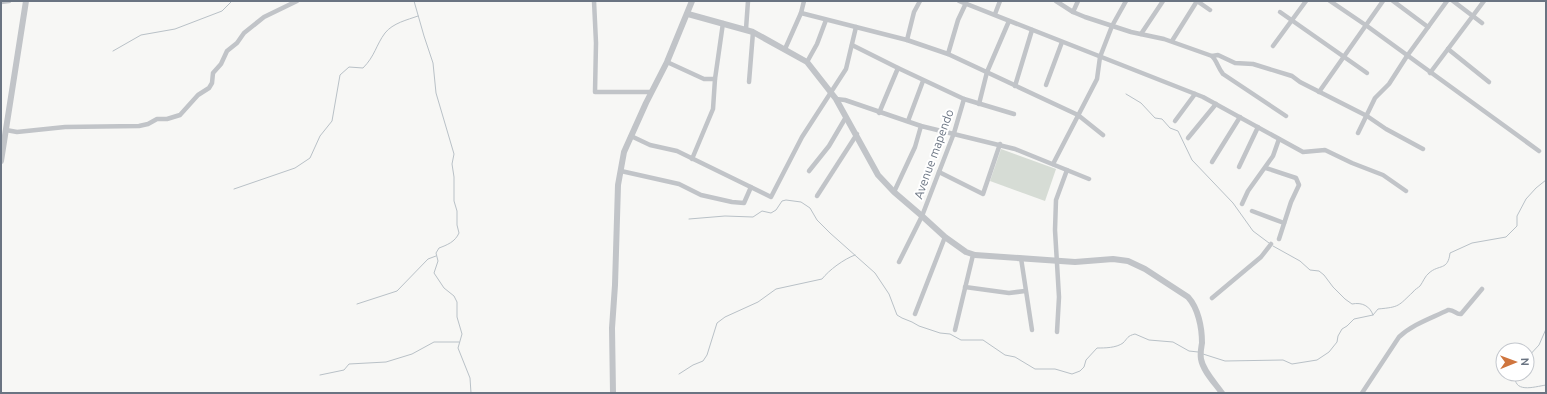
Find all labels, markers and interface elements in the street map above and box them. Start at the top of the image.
street label: Avenue mapendo [911,107,956,200]
north arrow [1495,342,1535,382]
text: N [1519,358,1531,366]

